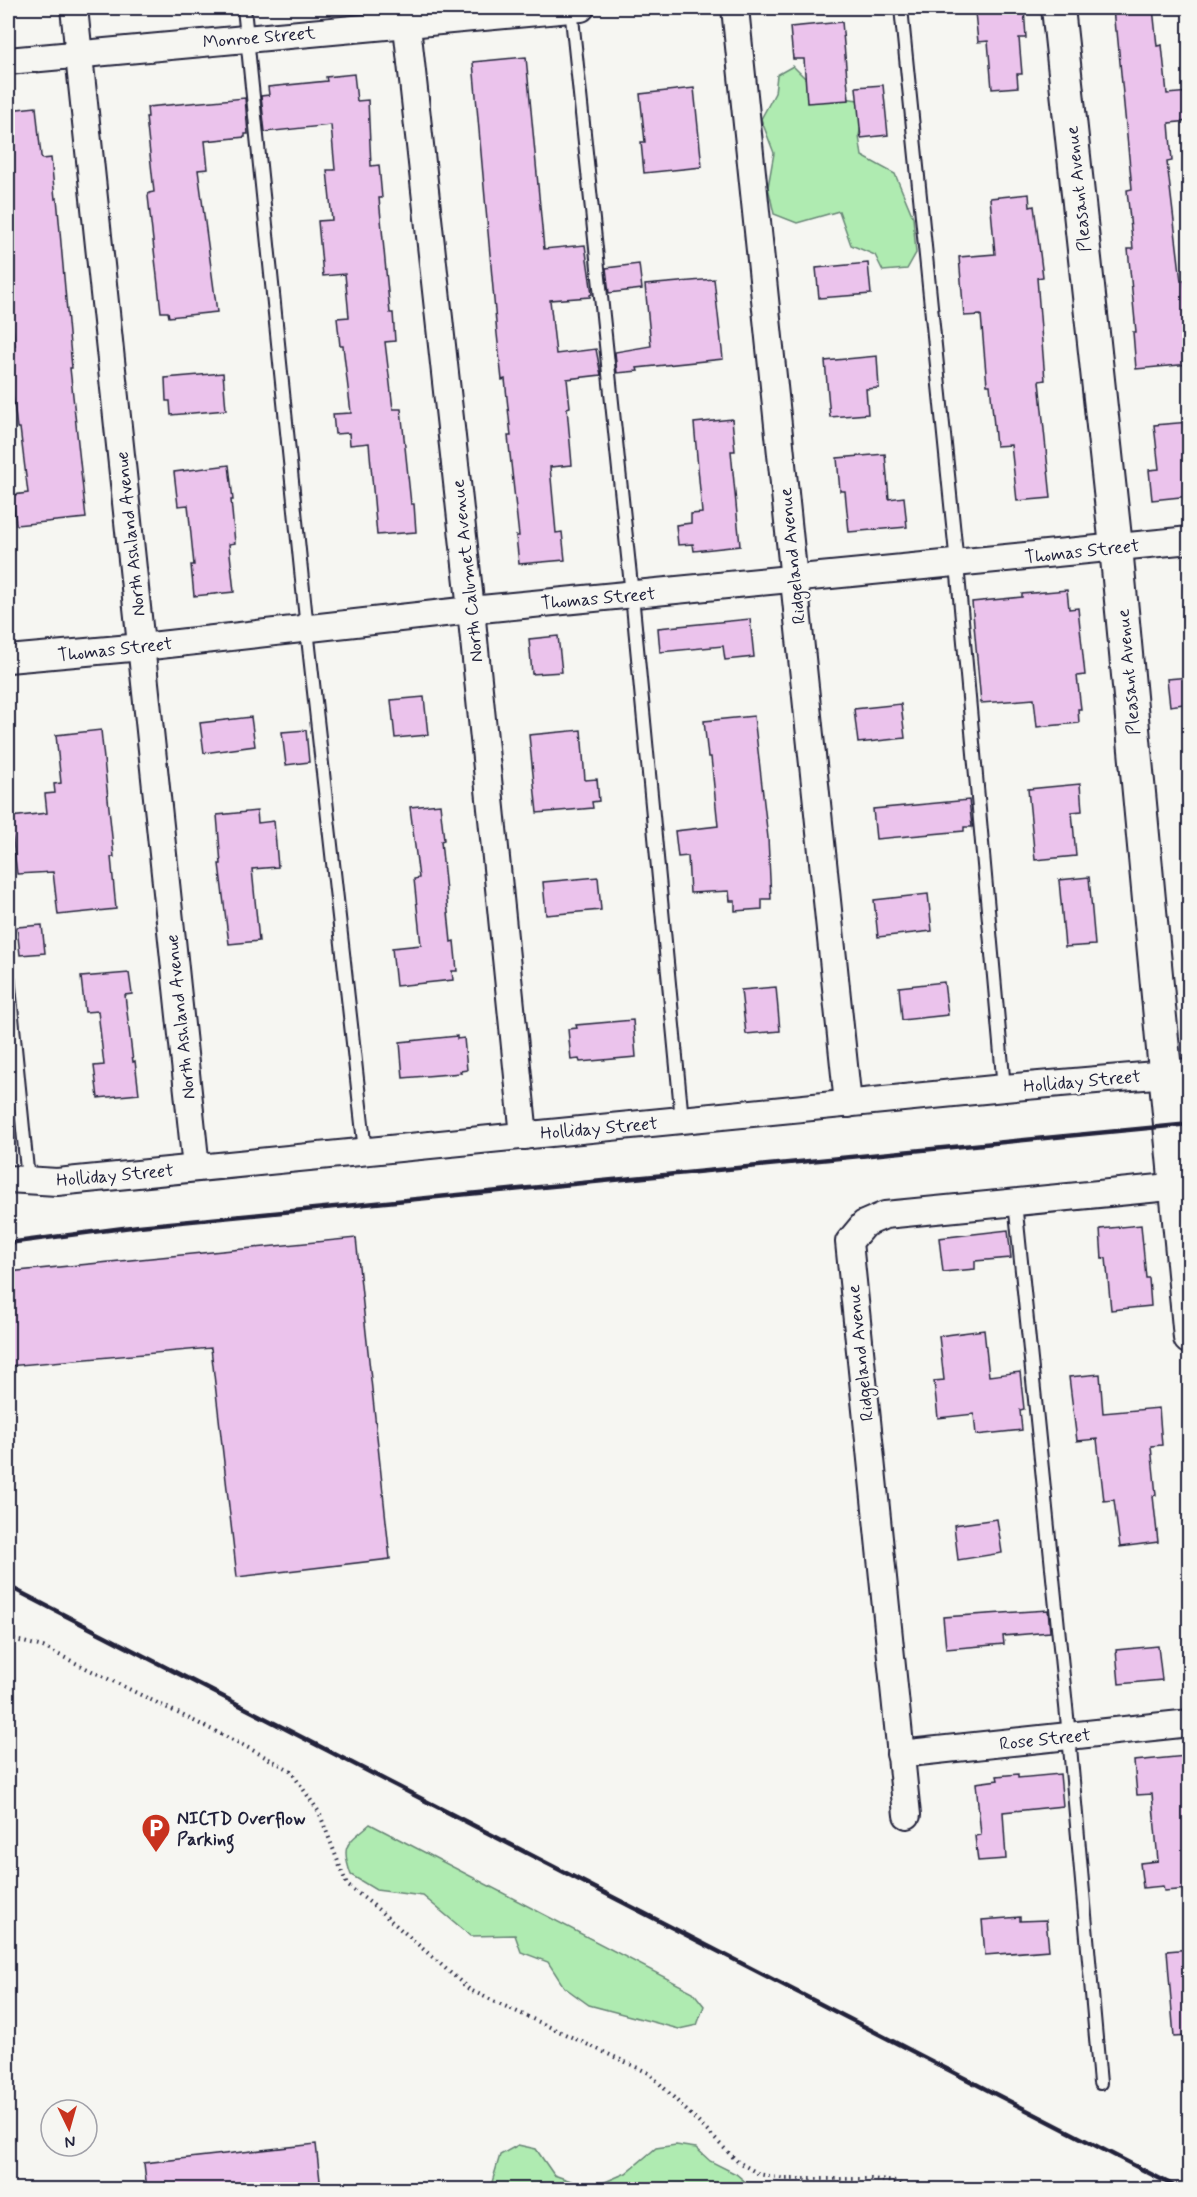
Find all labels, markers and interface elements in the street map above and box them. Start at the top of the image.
street label: Monroe Street [202,21,317,55]
street label: Pleasant Avenue [1060,125,1098,253]
street label: North Ashland Avenue [110,450,152,618]
street label: North Calumet Avenue [446,478,490,664]
street label: Ridgeland Avenue [774,486,813,625]
street label: Thomas Street [1024,534,1141,570]
street label: Thomas Street [540,582,657,616]
street label: Pleasant Avenue [1112,608,1146,736]
street label: Thomas Street [57,632,174,668]
street label: North Ashland Avenue [160,933,202,1101]
street label: Holliday Street [1022,1065,1142,1099]
street label: Holliday Street [539,1112,659,1146]
street label: Holliday Street [55,1159,175,1193]
street label: Ridgeland Avenue [842,1283,881,1422]
street label: Rose Street [998,1723,1092,1757]
place label: NICTD Overflow Parking [177,1807,306,1854]
parking icon: NICTD Overflow Parking [140,1812,172,1854]
north arrow [39,2098,99,2158]
text: N [64,2131,76,2152]

